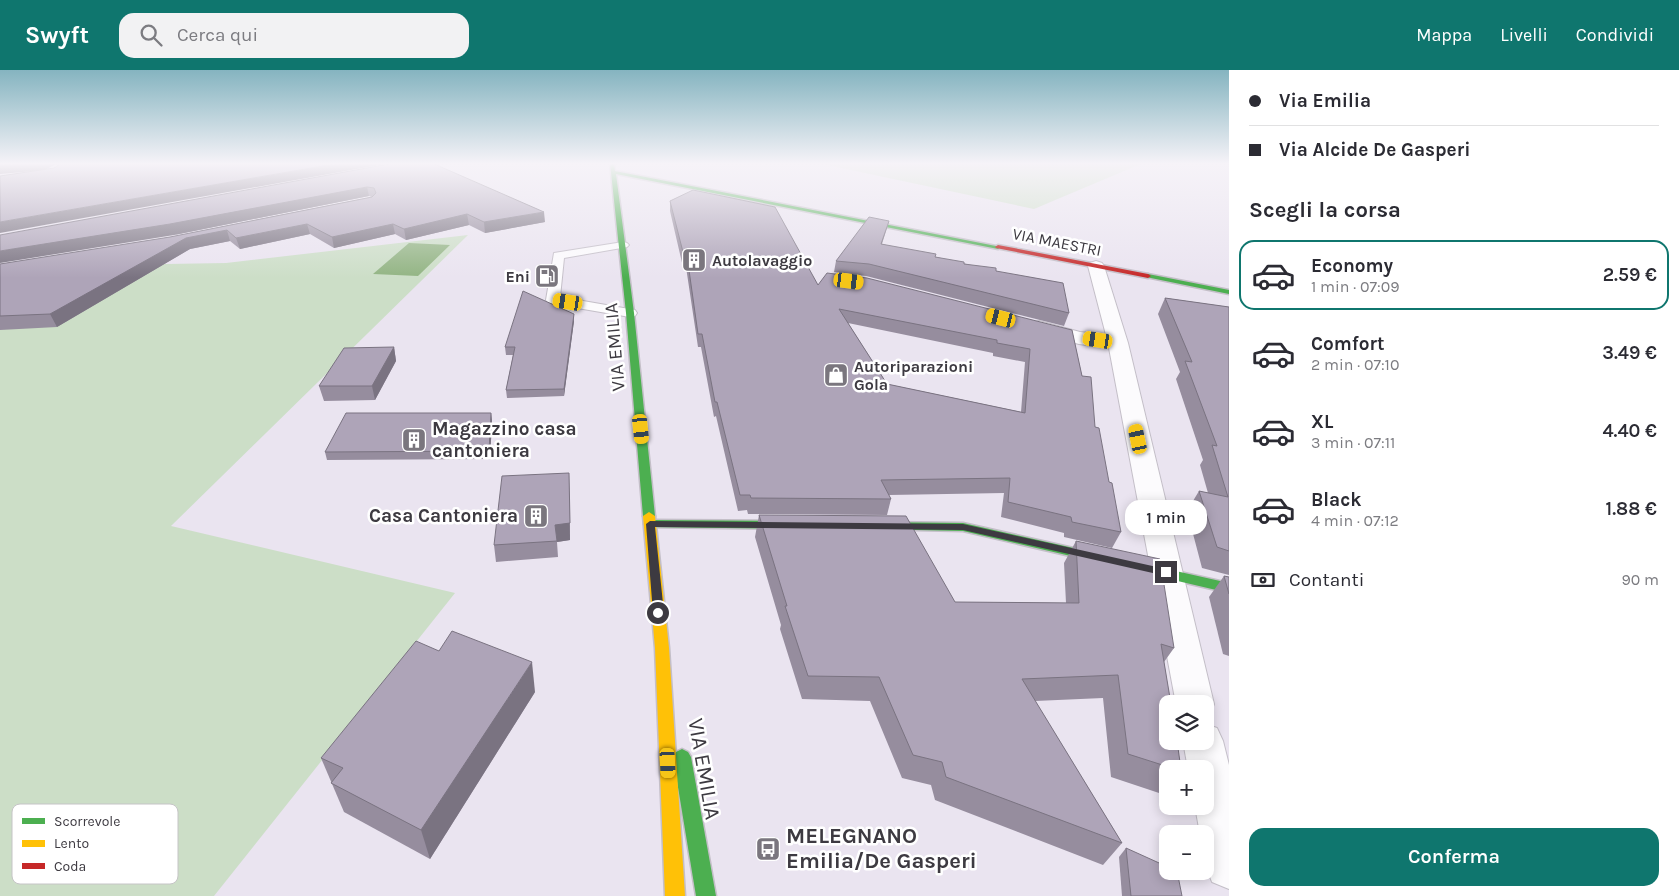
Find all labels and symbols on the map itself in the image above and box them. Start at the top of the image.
street label: VIA MAESTRI [1011,224,1103,260]
building icon: Autolavaggio [681,247,707,273]
place label: Autolavaggio [712,251,812,270]
fuel station icon: Eni [534,263,560,289]
place label: Eni [505,267,530,286]
car [833,272,864,290]
car [552,292,583,312]
street label: VIA EMILIA [600,302,630,392]
car [984,307,1017,329]
car [1082,330,1113,350]
place label: Autoriparazioni Gola [854,357,973,394]
shop icon: Autoriparazioni Gola [823,362,849,388]
car [631,413,650,445]
place label: Magazzino casa cantoniera [432,418,577,462]
car [1127,423,1148,455]
building icon: Magazzino casa cantoniera [401,427,427,453]
callout: 1 min [1125,500,1207,534]
building icon: Casa Cantoniera [523,503,549,529]
place label: Casa Cantoniera [369,505,518,527]
route end [1155,561,1177,583]
route start [647,602,669,624]
street label: VIA EMILIA [682,716,726,822]
car [659,748,676,778]
legend [12,804,178,884]
text: Scorrevole [54,813,120,830]
place label: MELEGNANO Emilia/De Gasperi [786,823,977,874]
text: Lento [54,835,89,852]
bus stop icon: MELEGNANO Emilia/De Gasperi [755,836,781,862]
text: Coda [54,858,86,875]

